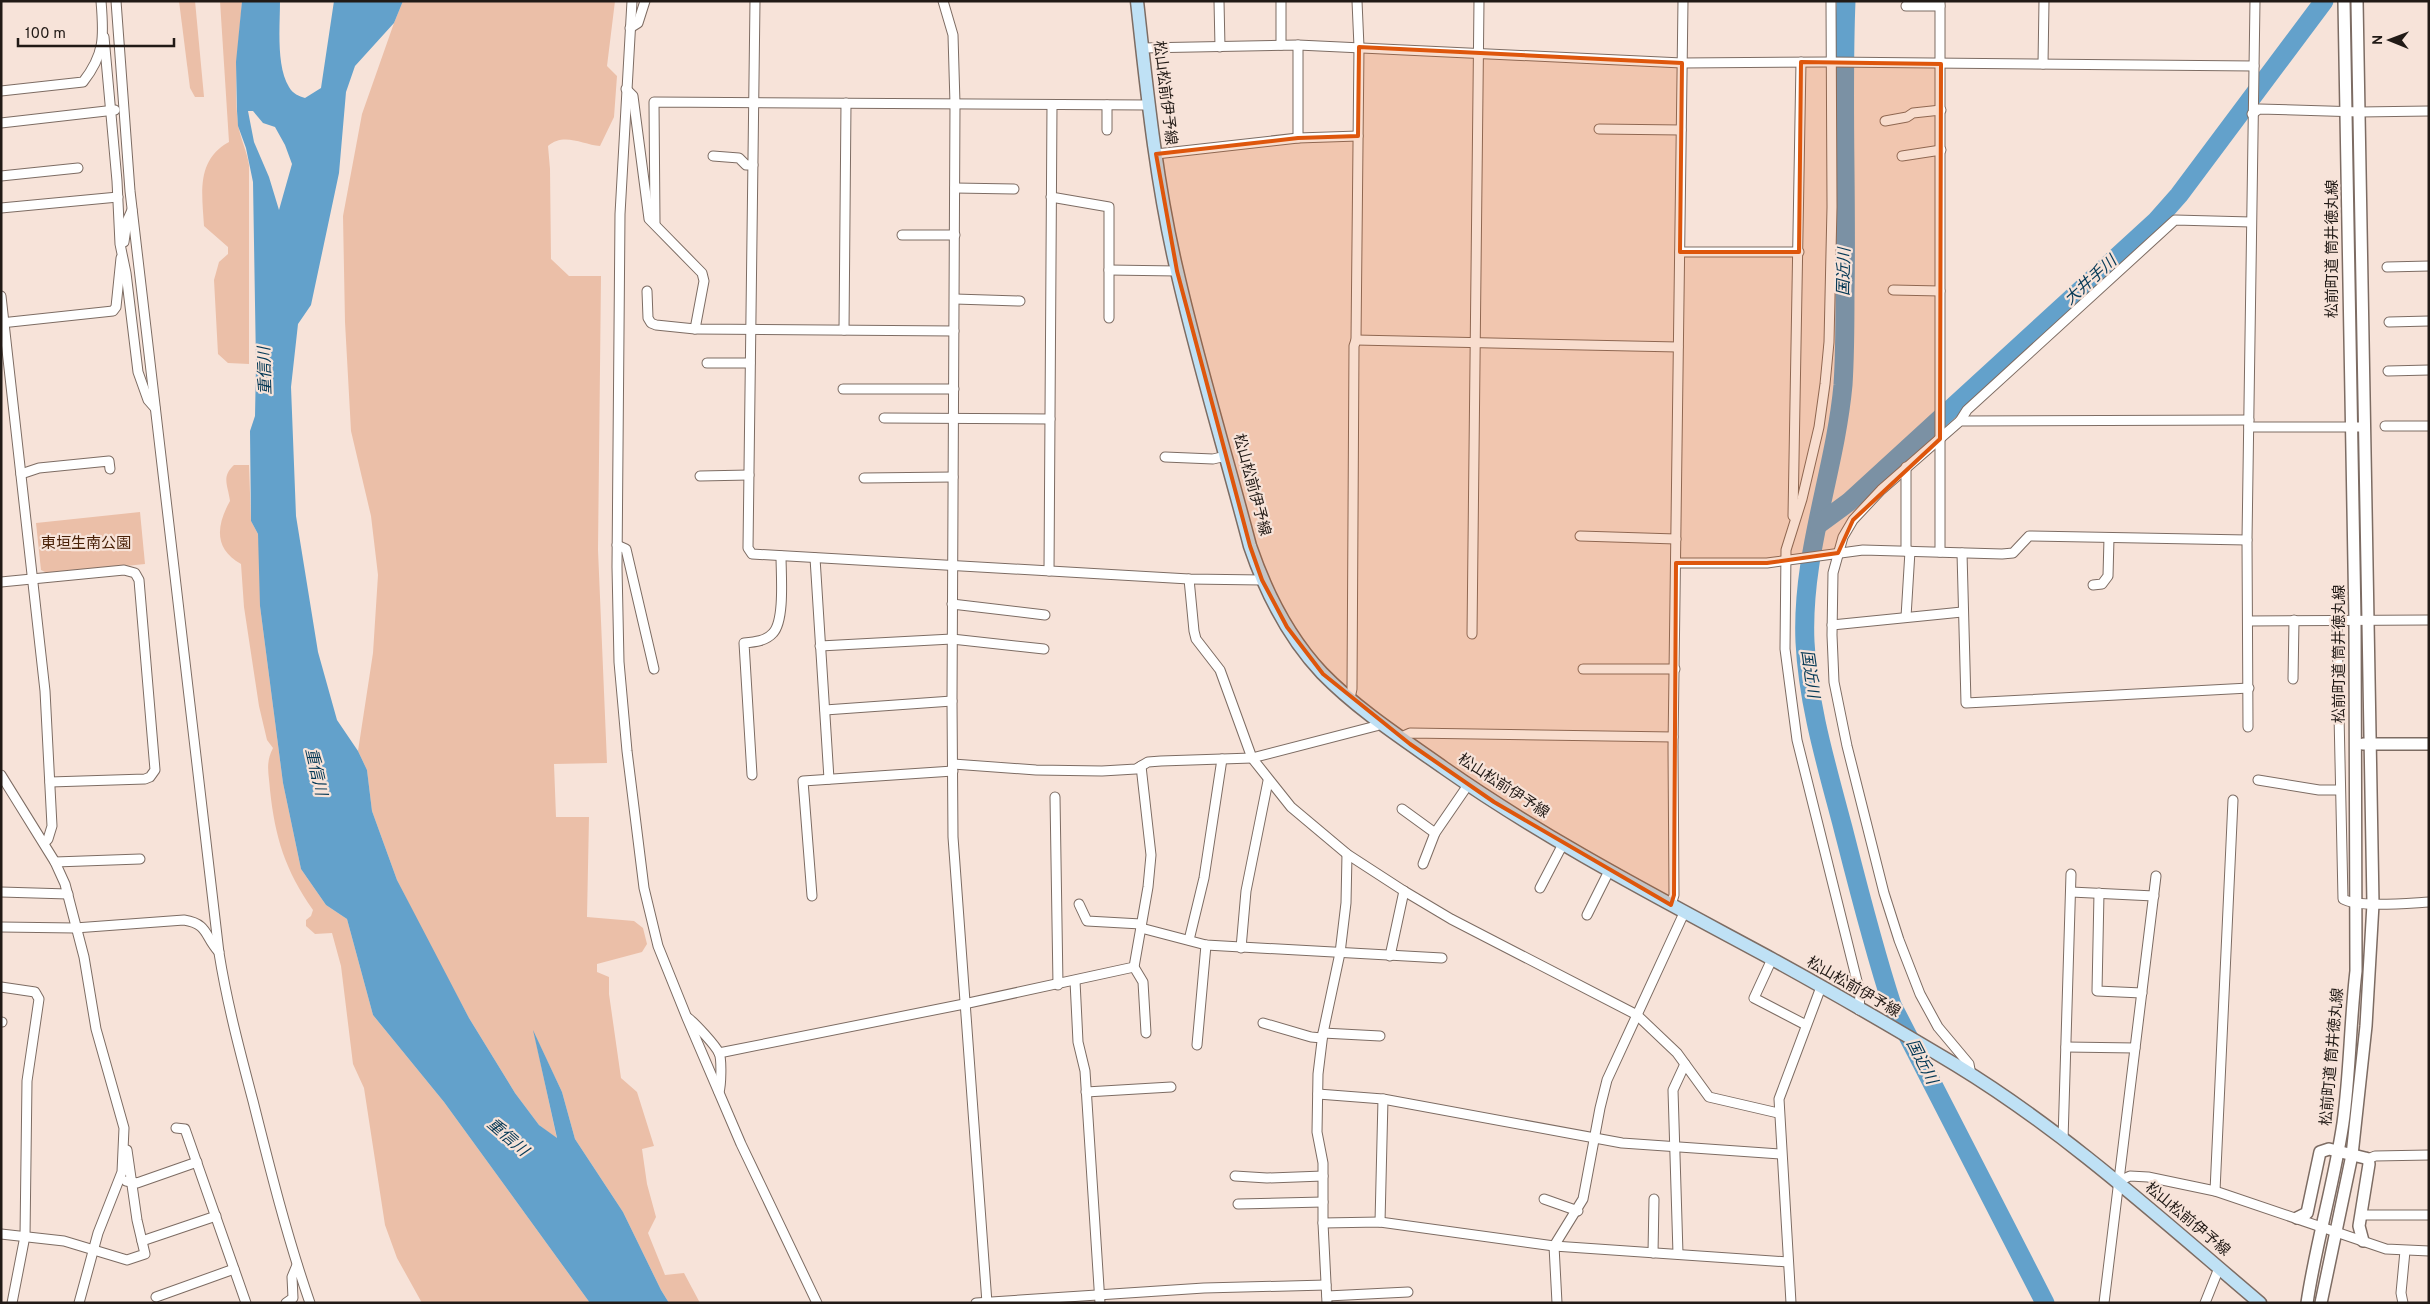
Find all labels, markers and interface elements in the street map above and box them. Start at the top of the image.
scale bar [18,15,174,47]
north arrow [2365,15,2415,65]
text: 100 m [25,25,66,44]
text: N [2370,35,2387,45]
street label: 松山松前伊予線 [1148,40,1180,146]
street label: 松前町道 筒井徳丸線 [2323,180,2343,318]
water label: 国近川 [1835,246,1855,296]
water label: 大井手川 [2061,251,2123,310]
water label: 重信川 [255,345,277,395]
street label: 松山松前伊予線 [1228,432,1274,538]
park label: 東垣生南公園 [41,535,131,554]
street label: 松前町道 筒井徳丸線 [2330,585,2350,723]
water label: 国近川 [1796,649,1823,701]
water label: 重信川 [300,746,331,800]
street label: 松山松前伊予線 [1454,750,1552,824]
street label: 松山松前伊予線 [1803,954,1903,1022]
street label: 松前町道 筒井徳丸線 [2317,987,2349,1127]
water label: 国近川 [1901,1036,1942,1090]
water label: 重信川 [482,1115,533,1163]
street label: 松山松前伊予線 [2141,1179,2233,1261]

